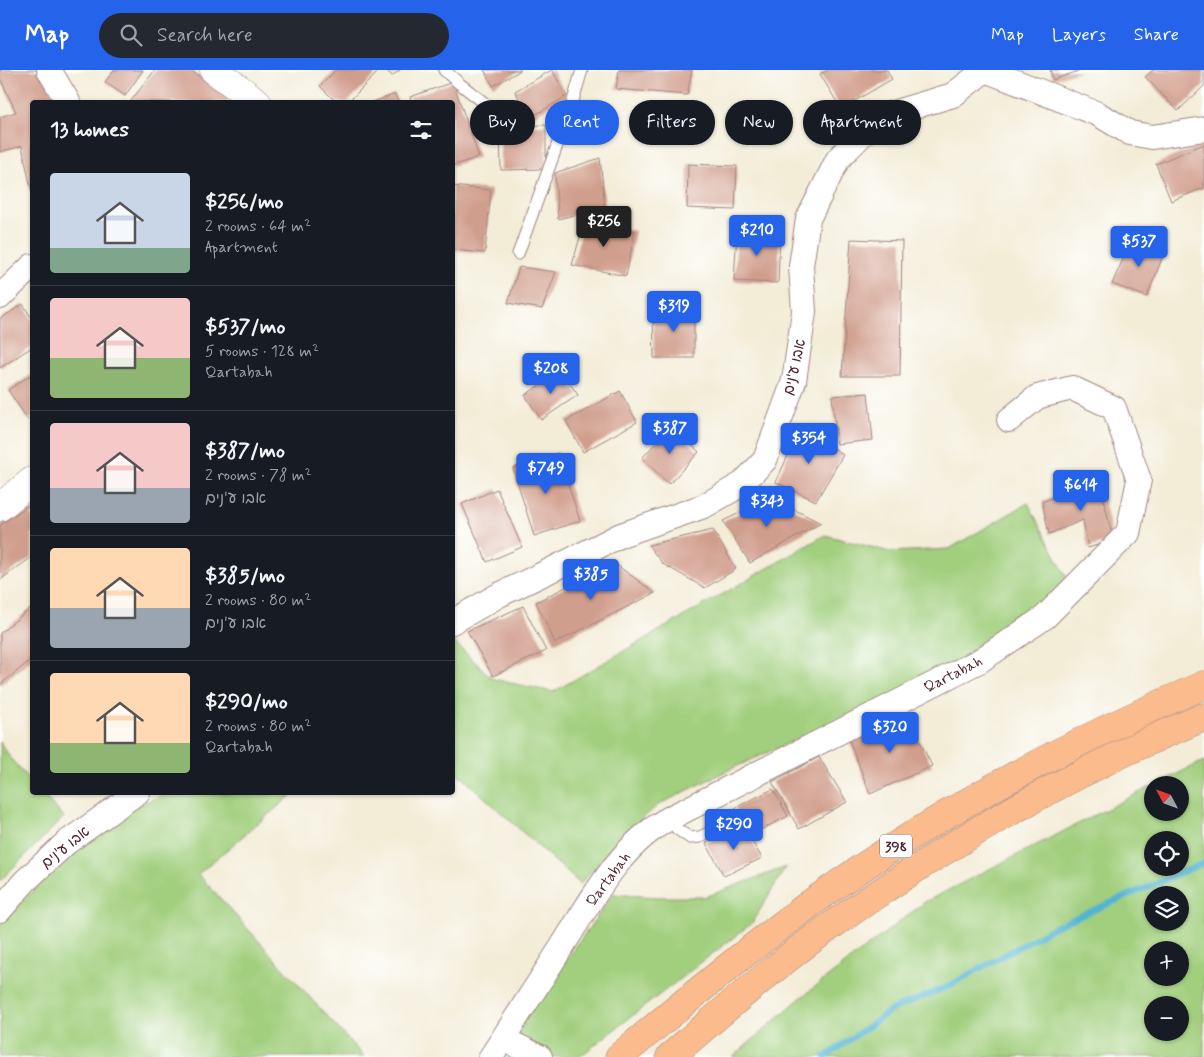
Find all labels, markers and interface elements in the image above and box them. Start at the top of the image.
search box [99,13,449,58]
text: Map [25,20,69,51]
icon: search [117,21,145,49]
text: Search here [157,23,253,48]
text: Map [991,23,1024,47]
text: Layers [1052,23,1106,47]
text: Share [1134,23,1179,47]
chip: Buy [470,100,535,145]
chip: Rent [545,100,619,145]
chip: Filters [629,100,715,145]
chip: New [725,100,793,145]
chip: Apartment [803,100,921,145]
text: 13 homes [50,116,129,144]
icon: filters [407,116,435,144]
text: $256/mo [205,188,284,216]
icon: home [90,193,150,253]
pin: $256 [574,206,634,248]
text: $256 [587,211,621,232]
pin: $210 [727,214,787,257]
text: 2 rooms · 64 m² [205,216,311,237]
text: $210 [740,220,774,241]
pin: $537 [1109,226,1169,268]
text: $537 [1122,231,1156,252]
text: Apartment [205,237,278,258]
pin: $319 [644,290,704,333]
text: $319 [658,296,690,317]
text: $537/mo [205,313,285,341]
icon: home [90,318,150,378]
street label: אבו ע'נים [779,337,811,397]
text: 5 rooms · 128 m² [205,341,319,362]
pin: $208 [521,352,581,395]
text: $208 [533,358,569,379]
text: Qartabah [205,362,273,383]
pin: $387 [640,412,700,455]
text: $387 [653,418,687,439]
pin: $354 [779,422,839,465]
text: $354 [792,428,826,449]
text: $387/mo [205,437,285,465]
icon: home [90,443,150,503]
pin: $749 [516,452,576,495]
text: $749 [527,458,565,479]
text: 2 rooms · 78 m² [205,465,312,486]
pin: $614 [1051,470,1111,512]
text: $614 [1064,475,1098,496]
pin: $343 [737,486,797,528]
text: אבו ע'נים [205,488,266,509]
text: $343 [751,491,783,512]
pin: $385 [561,558,621,601]
text: $385/mo [205,562,285,590]
text: $385 [574,564,608,585]
icon: home [90,568,150,628]
text: 2 rooms · 80 m² [205,590,311,611]
text: אבו ע'נים [205,613,266,634]
street label: Qartabah [921,652,986,698]
text: $290/mo [205,688,288,716]
icon: home [90,693,150,753]
pin: $320 [860,712,920,754]
text: 2 rooms · 80 m² [205,716,311,737]
text: $320 [873,717,907,738]
text: Qartabah [205,737,273,758]
north arrow [1144,776,1189,821]
map controls [1144,776,1189,1041]
pin: $290 [704,808,764,851]
text: $290 [716,814,752,835]
street label: אבו ע'נים [37,822,94,874]
button: locate [1144,831,1189,876]
road number: 398 [880,834,912,858]
street label: Qartabah [582,848,636,911]
button: layers [1144,886,1189,931]
button: + [1144,941,1189,986]
button: − [1144,996,1189,1041]

